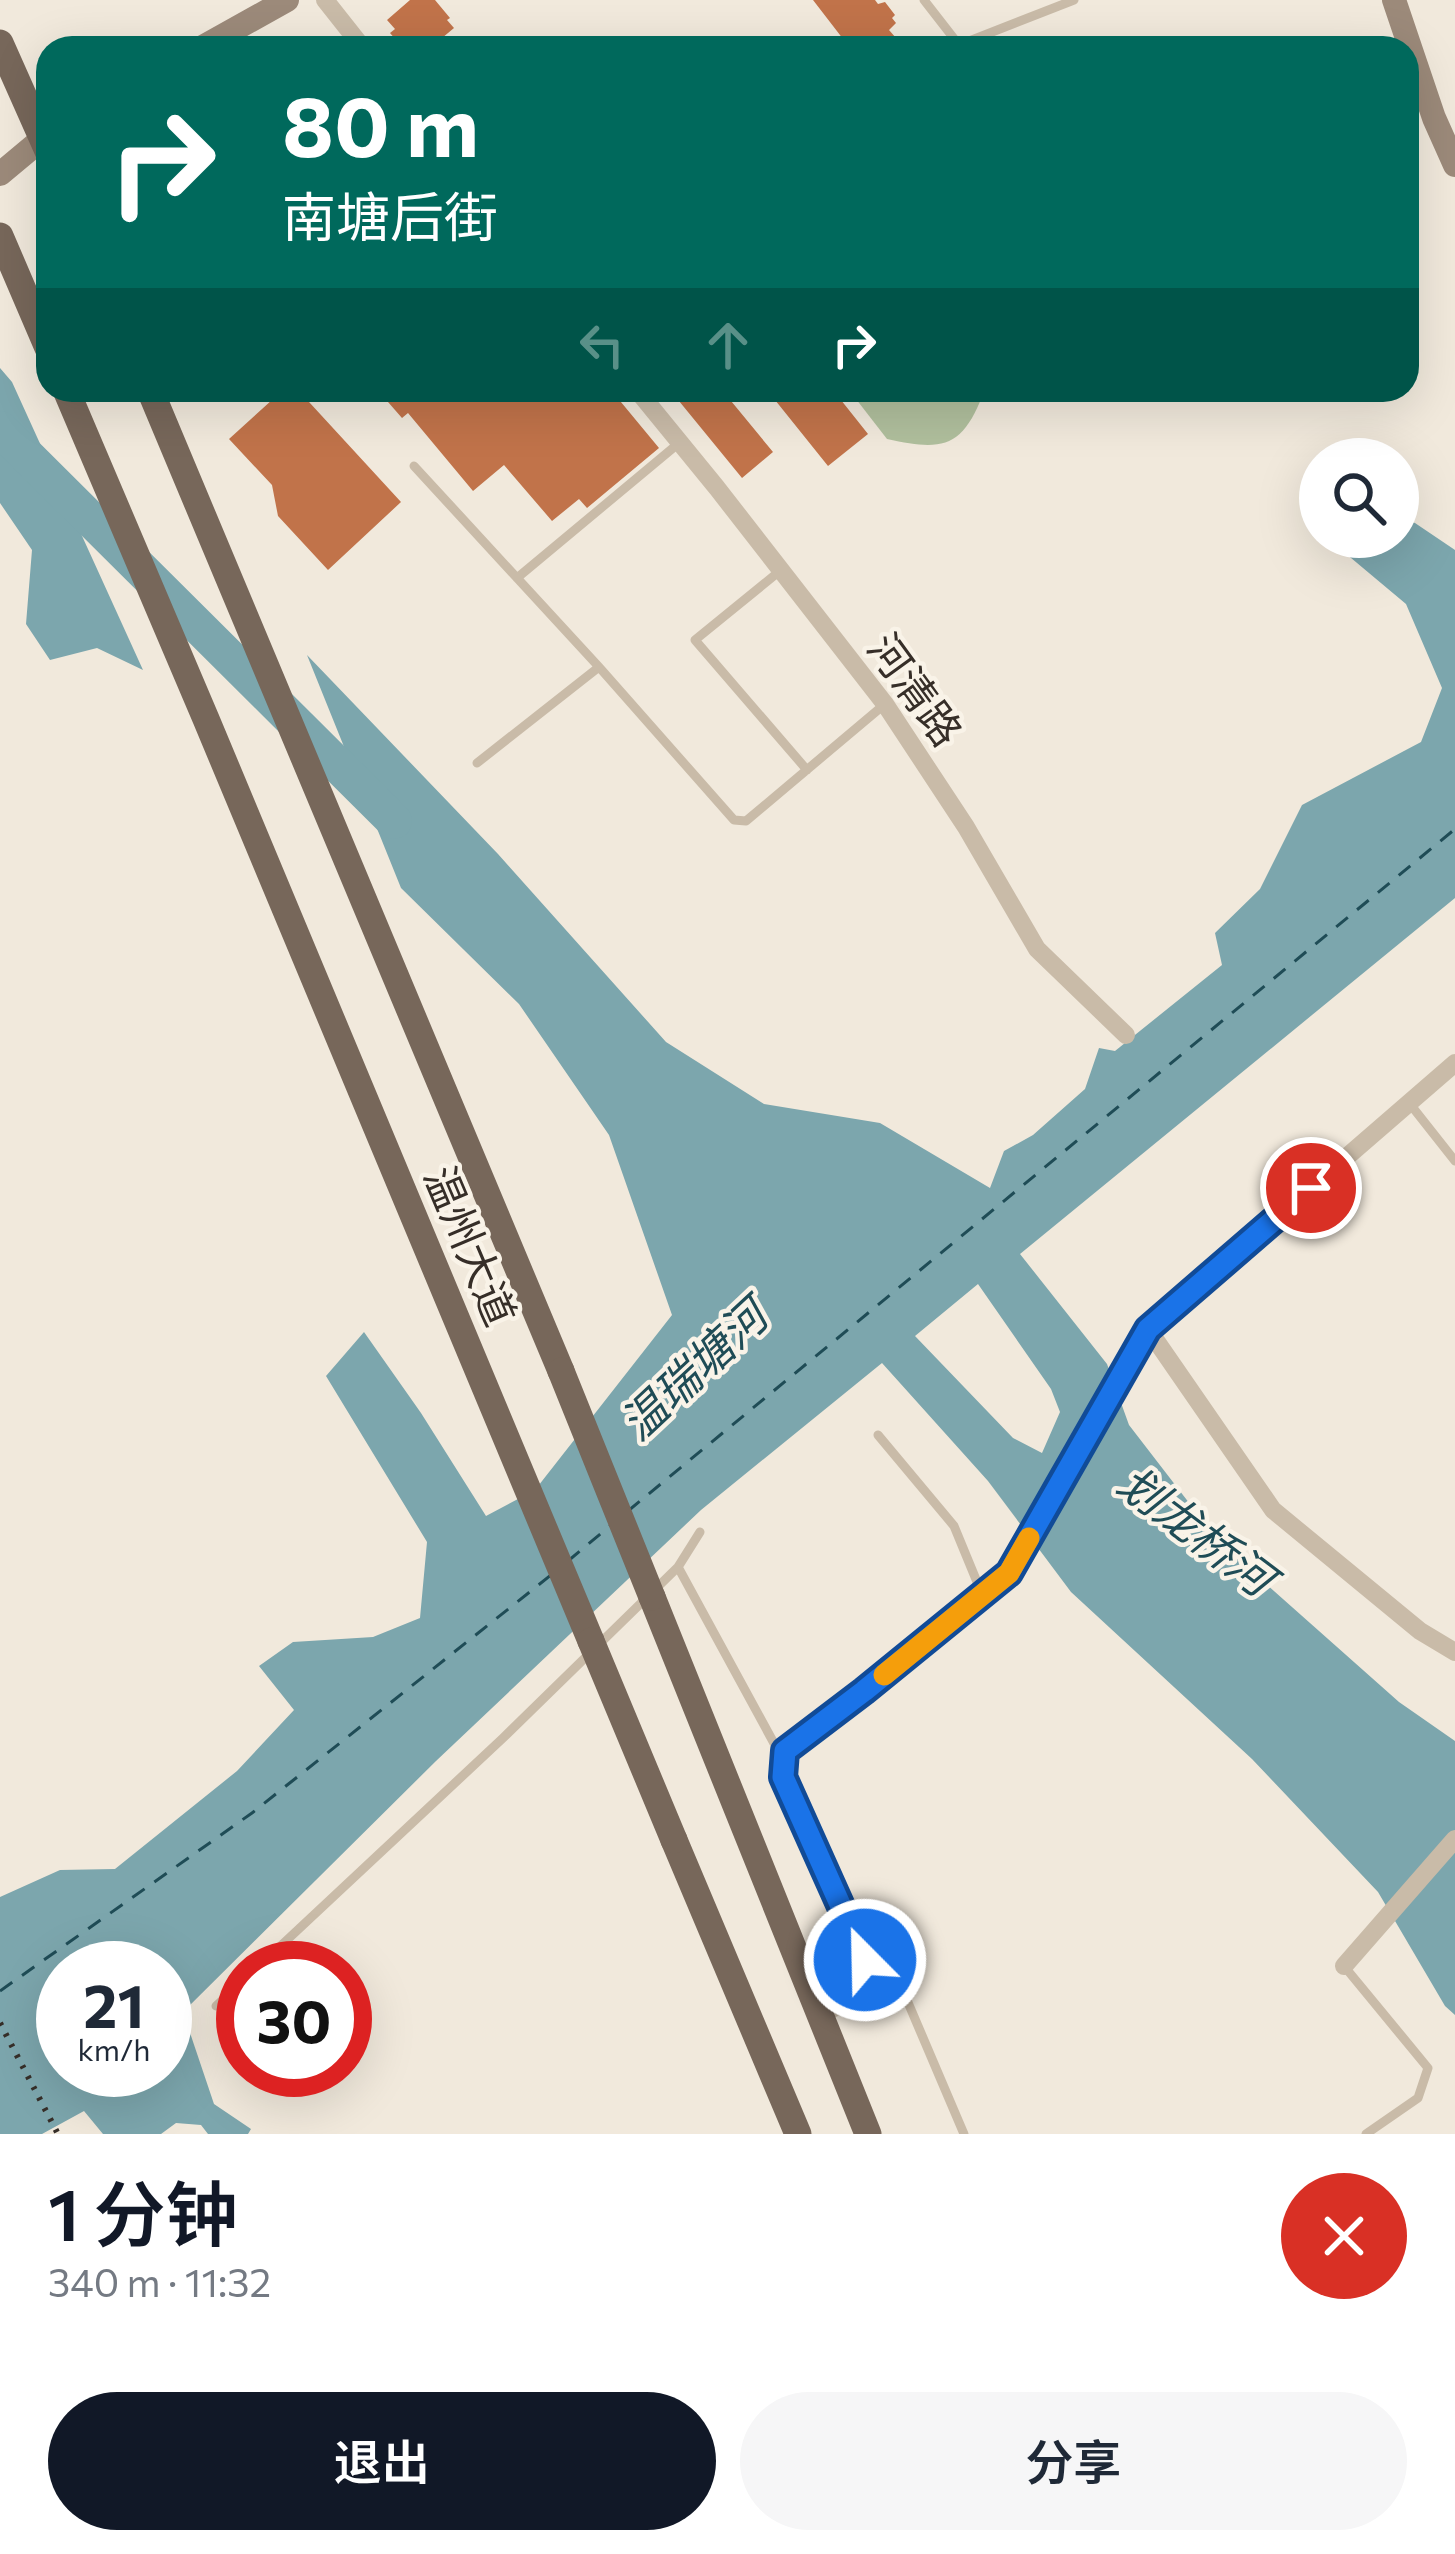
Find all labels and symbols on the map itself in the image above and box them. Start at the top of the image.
street label: 河清路 [859,623,975,755]
pin [1260,1137,1362,1239]
street label: 温州大道 [415,1158,529,1333]
water label: 温瑞塘河 [608,1281,783,1450]
water label: 划龙桥河 [1109,1453,1292,1610]
position arrow [802,1897,928,2023]
speed limit sign: 30 [216,1941,372,2097]

